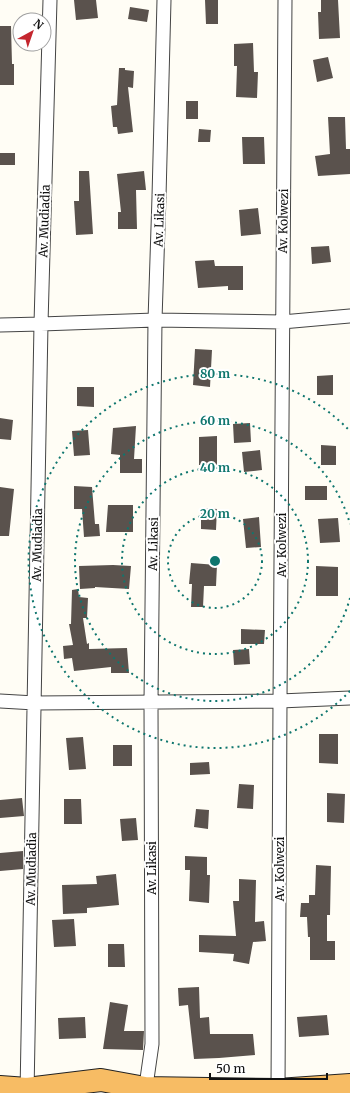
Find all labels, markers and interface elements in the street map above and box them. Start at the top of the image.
north arrow [12,12,52,52]
text: N [31,16,46,33]
street label: Av. Mudiadia [35,184,53,259]
street label: Av. Kolwezi [275,188,291,255]
street label: Av. Likasi [151,193,167,248]
text: 80 m [200,366,230,381]
text: 60 m [200,413,230,428]
text: 40 m [200,460,230,475]
text: 20 m [200,506,230,521]
street label: Av. Mudiadia [29,508,45,583]
street label: Av. Kolwezi [274,513,289,578]
street label: Av. Likasi [145,517,161,572]
centre of rings [208,554,222,568]
street label: Av. Mudiadia [23,832,39,907]
street label: Av. Kolwezi [272,837,287,902]
street label: Av. Likasi [144,841,159,896]
scale bar [210,1055,327,1081]
text: 50 m [216,1061,245,1076]

